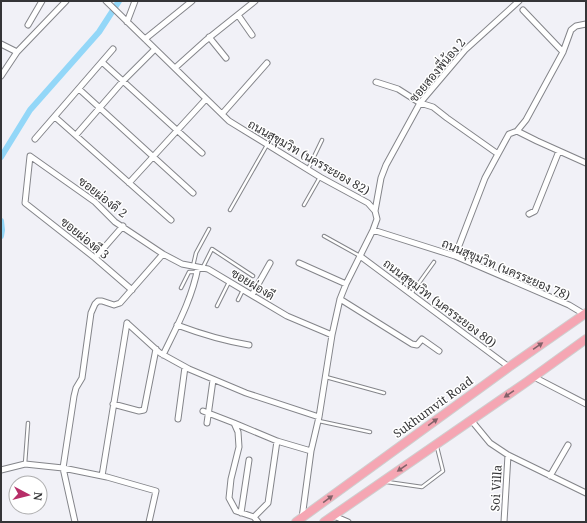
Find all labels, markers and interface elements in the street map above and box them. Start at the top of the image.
street label: ซอยสองพี่น้อง 2 [403,33,469,106]
street label: ถนนสุขุมวิท (นครระยอง 82) [245,115,373,200]
street label: ซอยผ่องดี 2 [75,172,131,222]
street label: ซอยผ่องดี 3 [57,213,113,263]
street label: ถนนสุขุมวิท (นครระยอง 78) [439,234,573,305]
street label: ถนนสุขุมวิท (นครระยอง 80) [379,255,500,352]
street label: ซอยผ่องดี [228,264,278,304]
one-way arrow [533,342,543,350]
street label: Sukhumvit Road [390,372,477,442]
one-way arrow [504,390,514,398]
one-way arrow [427,418,438,427]
one-way arrow [397,464,407,472]
street label: Soi Villa [486,464,506,512]
north arrow [8,475,48,515]
text: N [30,491,46,502]
one-way arrow [322,495,333,503]

